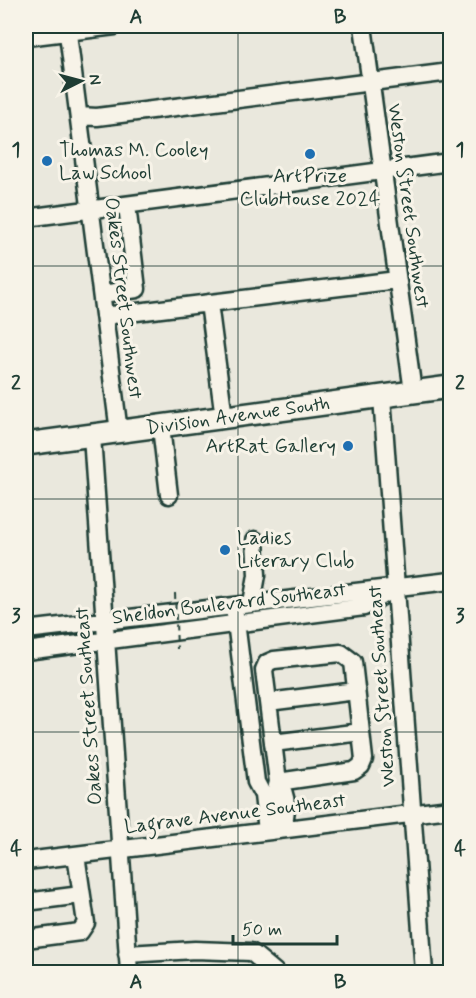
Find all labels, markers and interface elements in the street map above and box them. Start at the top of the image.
text: A [129,4,143,31]
text: B [334,4,347,31]
north arrow [51,51,111,111]
text: N [83,73,105,86]
street label: Weston Street Southwest [380,102,436,310]
text: 1 [12,137,20,164]
place label: Thomas M. Cooley Law School [59,137,209,187]
text: 1 [456,137,464,164]
marker: ArtPrize ClubHouse 2024 [303,147,317,161]
marker: Thomas M. Cooley Law School [40,154,54,168]
place label: ArtPrize ClubHouse 2024 [240,163,381,213]
street label: Oakes Street Southwest [97,196,149,401]
text: 2 [11,370,21,397]
text: 2 [455,370,465,397]
street label: Division Avenue South [144,390,332,442]
place label: ArtRat Gallery [206,433,336,460]
marker: ArtRat Gallery [341,439,355,453]
place label: Ladies Literary Club [237,525,354,575]
marker: Ladies Literary Club [218,543,232,557]
street label: Sheldon Boulevard Southeast [110,576,348,632]
street label: Weston Street Southeast [361,584,403,788]
text: 3 [11,603,21,630]
text: 3 [455,603,465,630]
street label: Oakes Street Southeast [69,606,109,806]
street label: Lagrave Avenue Southeast [123,787,348,843]
text: 4 [10,836,22,863]
text: 4 [454,836,466,863]
scale bar [233,908,336,946]
text: 50 m [242,918,282,942]
text: A [129,969,143,996]
text: B [334,969,347,996]

